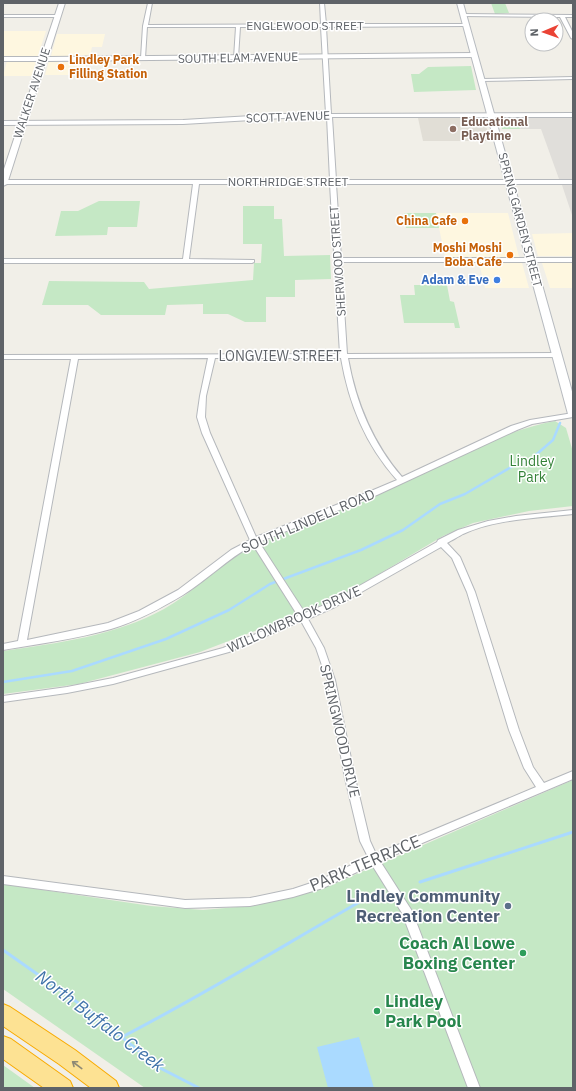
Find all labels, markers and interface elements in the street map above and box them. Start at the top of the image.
north arrow [524,12,564,52]
street label: ENGLEWOOD STREET [246,18,364,33]
text: N [527,28,541,37]
street label: WALKER AVENUE [10,46,53,140]
street label: SOUTH ELAM AVENUE [178,49,298,66]
place label: Lindley Park Filling Station [69,52,147,81]
marker: Lindley Park Filling Station [56,62,66,72]
street label: SCOTT AVENUE [246,108,330,125]
place label: Educational Playtime [461,114,528,143]
marker: Educational Playtime [448,124,458,134]
street label: SPRING GARDEN STREET [495,151,546,289]
street label: NORTHRIDGE STREET [228,174,348,189]
street label: SHERWOOD STREET [326,205,349,317]
place label: China Cafe [396,213,457,228]
marker: China Cafe [460,216,470,226]
place label: Moshi Moshi Boba Cafe [433,240,502,269]
marker: Moshi Moshi Boba Cafe [505,250,515,260]
place label: Adam & Eve [421,272,489,287]
marker: Adam & Eve [492,275,502,285]
street label: LONGVIEW STREET [218,347,342,365]
park label: Lindley Park [510,452,555,486]
street label: SOUTH LINDELL ROAD [239,485,377,557]
street label: WILLOWBROOK DRIVE [224,581,364,657]
street label: SPRINGWOOD DRIVE [316,663,364,799]
street label: PARK TERRACE [306,830,424,896]
place label: Lindley Community Recreation Center [346,885,500,927]
marker: Lindley Community Recreation Center [503,901,513,911]
place label: Coach Al Lowe Boxing Center [399,932,515,974]
marker: Coach Al Lowe Boxing Center [518,948,528,958]
water label: North Buffalo Creek [31,965,170,1077]
place label: Lindley Park Pool [385,990,461,1032]
marker: Lindley Park Pool [372,1006,382,1016]
one-way arrow [71,1060,82,1069]

